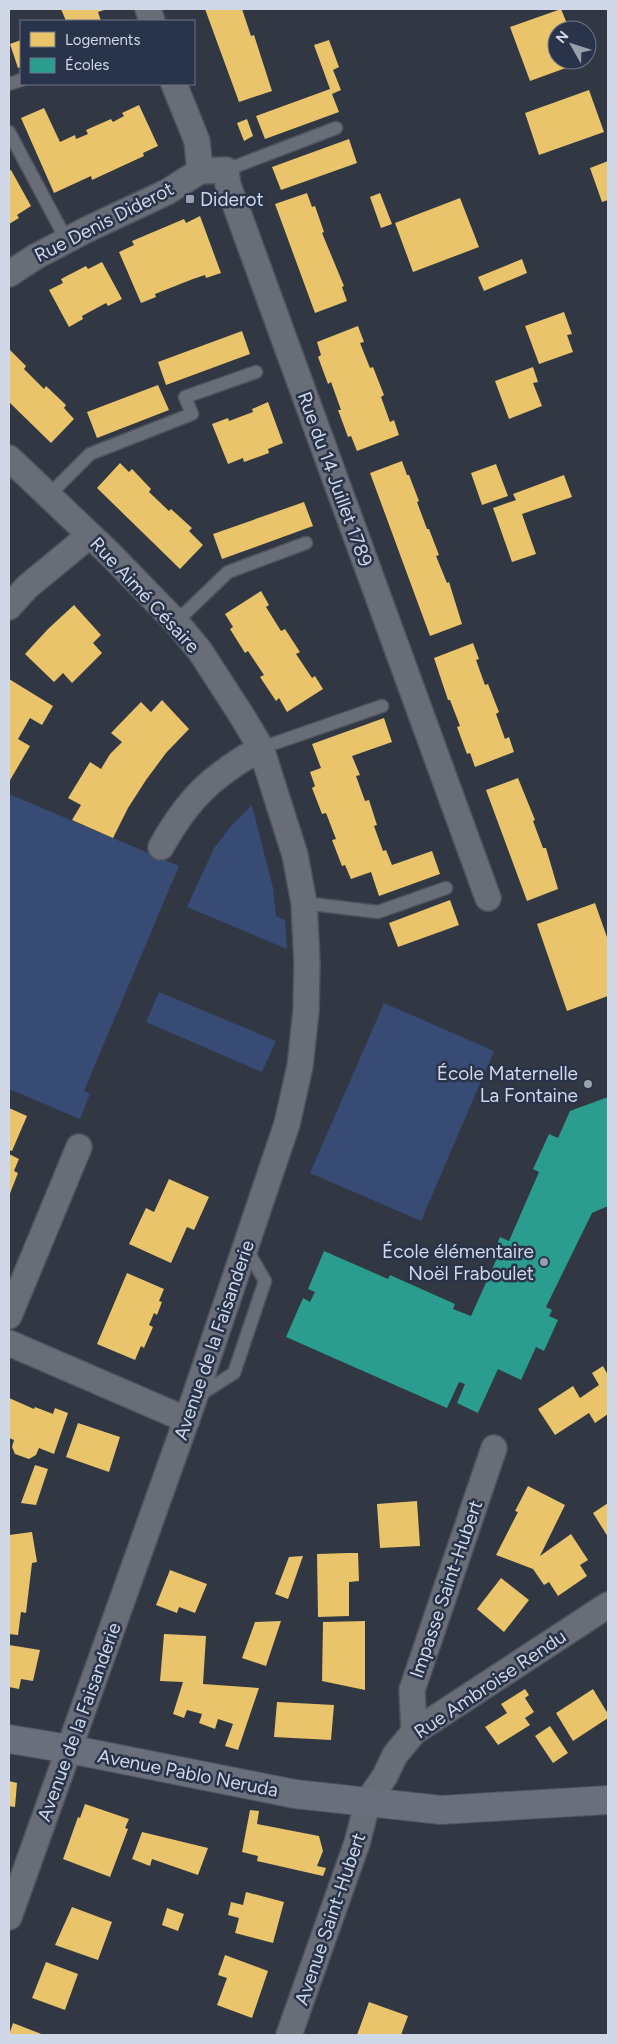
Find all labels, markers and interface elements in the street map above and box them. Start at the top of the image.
legend [20,20,195,85]
north arrow [547,20,597,70]
text: N [552,28,572,47]
text: Logements [65,31,140,49]
text: Écoles [65,56,109,74]
street label: Rue Denis Diderot [31,177,177,267]
place label: Diderot [200,188,264,211]
marker: Diderot [184,193,196,205]
street label: Rue du 14 Juillet 1789 [293,389,377,569]
street label: Rue Aimé Césaire [85,532,205,658]
place label: École Maternelle La Fontaine [437,1062,578,1107]
marker: École Maternelle La Fontaine [582,1078,594,1090]
street label: Avenue de la Faisanderie [169,1237,259,1443]
place label: École élémentaire Noël Fraboulet [382,1240,534,1285]
marker: École élémentaire Noël Fraboulet [538,1256,550,1268]
street label: Impasse Saint-Hubert [405,1497,487,1681]
street label: Avenue de la Faisanderie [32,1619,126,1825]
street label: Rue Ambroise Rendu [410,1625,570,1743]
street label: Avenue Pablo Neruda [96,1744,280,1802]
street label: Avenue Saint-Hubert [290,1830,370,2008]

